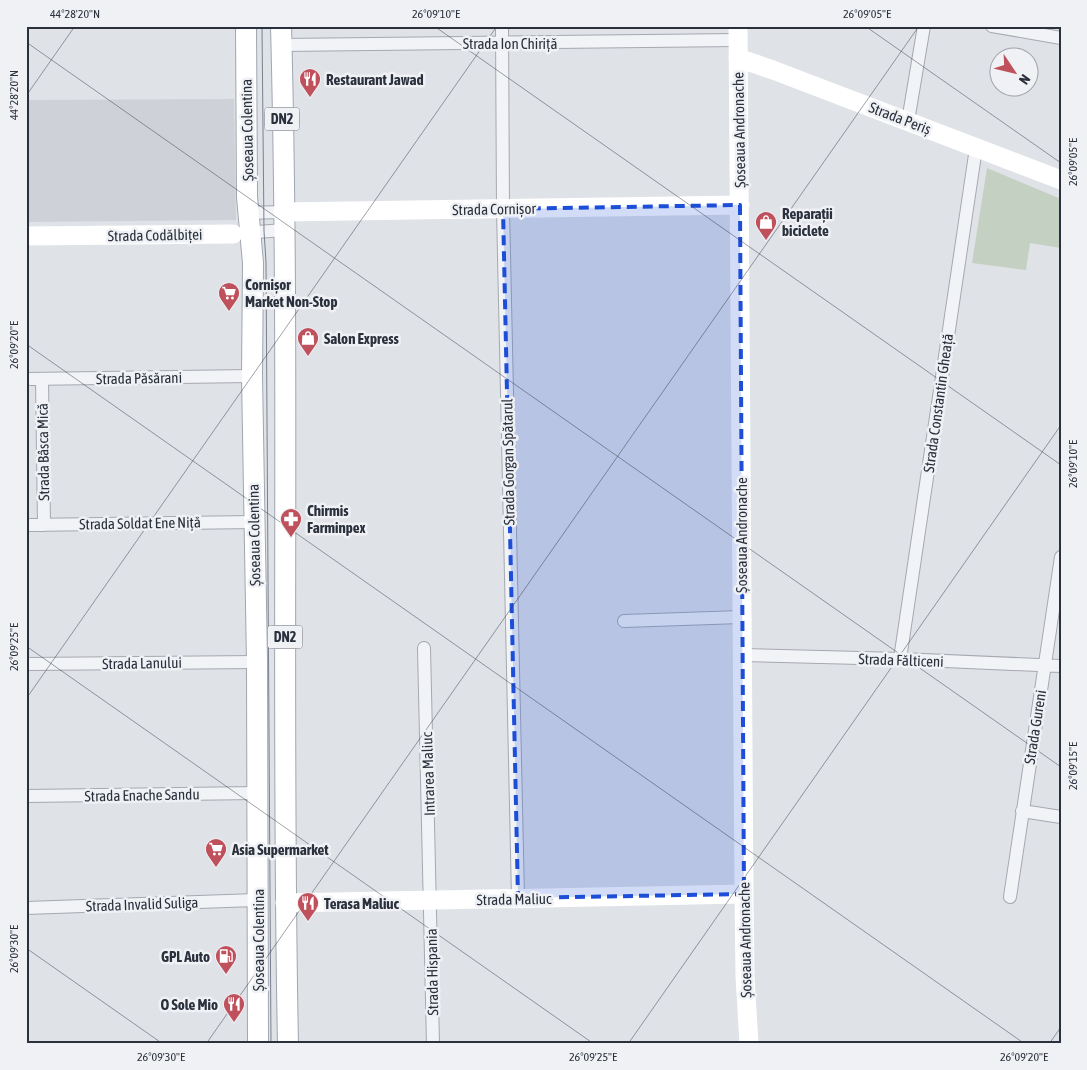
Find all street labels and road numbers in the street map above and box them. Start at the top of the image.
street label: Strada Ion Chiriță [463,35,557,52]
street label: Șoseaua Andronache [729,72,749,188]
street label: Șoseaua Colentina [238,79,256,181]
street label: Strada Periș [867,98,933,138]
road number: DN2 [264,108,300,130]
street label: Strada Cornișor [452,200,537,218]
street label: Strada Codălbiței [107,226,203,244]
street label: Strada Constantin Gheață [920,332,956,474]
street label: Strada Păsărani [96,369,182,387]
street label: Strada Gorgan Spătarul [498,399,518,525]
street label: Strada Bâsca Mică [34,403,52,501]
street label: Șoseaua Andronache [733,477,750,593]
street label: Șoseaua Colentina [245,484,263,586]
street label: Strada Soldat Ene Niță [79,513,201,533]
road number: DN2 [268,626,302,649]
street label: Strada Fălticeni [858,650,944,670]
street label: Strada Lanului [102,654,182,672]
street label: Strada Gureni [1021,689,1049,765]
street label: Intrarea Maliuc [418,731,438,816]
street label: Strada Enache Sandu [84,785,200,805]
street label: Șoseaua Andronache [735,882,755,998]
street label: Șoseaua Colentina [250,889,267,991]
street label: Strada Maliuc [476,890,552,908]
street label: Strada Invalid Suliga [85,894,199,914]
street label: Strada Hispania [423,928,441,1016]

